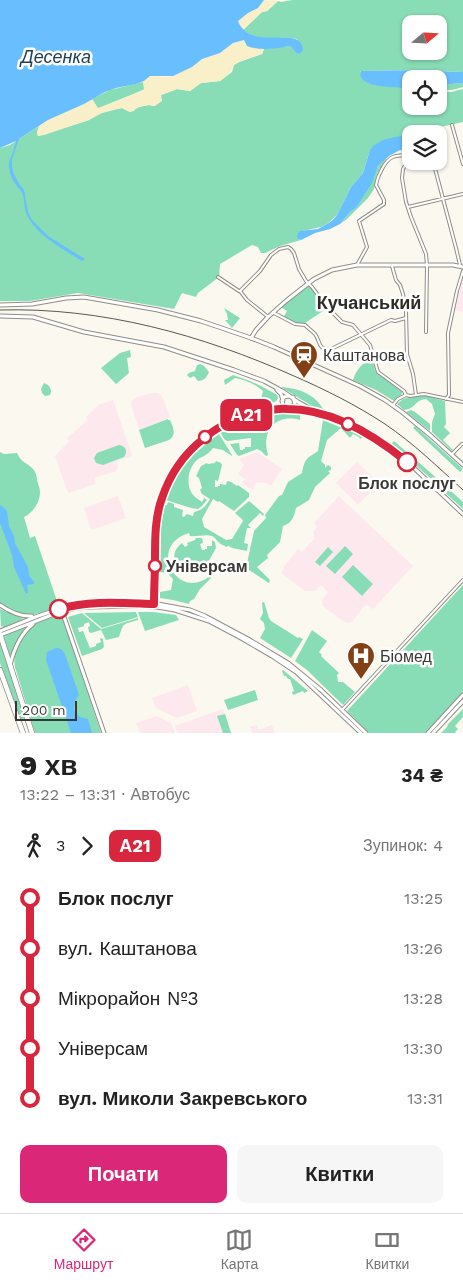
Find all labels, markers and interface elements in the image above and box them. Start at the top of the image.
north arrow [402,15,448,60]
map controls [402,15,447,170]
water label: Десенка [19,46,91,67]
button: locate [402,70,447,115]
button: layers [402,125,447,170]
district label: Кучанський [317,292,421,313]
station icon: Каштанова [289,340,319,379]
place label: Каштанова [323,346,405,365]
line badge: А21 [217,399,275,431]
text: А21 [230,404,262,425]
unlabelled marker [341,417,355,431]
unlabelled marker [198,430,212,444]
marker: Блок послуг [397,452,417,472]
place label: Блок послуг [358,474,456,493]
place label: Універсам [166,557,248,576]
marker: Універсам [148,559,162,573]
unlabelled marker [49,599,69,619]
hospital icon: Біомед [346,641,376,680]
place label: Біомед [380,647,433,666]
scale bar [15,698,78,721]
text: 200 m [22,702,66,718]
text: 9 хв [20,749,78,782]
text: 34 ₴ [401,764,443,787]
text: 13:22 – 13:31 · Автобус [20,785,190,804]
icon: walk [20,832,48,860]
icon: forward [73,832,101,860]
text: А21 [119,835,151,856]
text: 3 [56,836,65,855]
text: Зупинок: 4 [363,836,443,855]
text: Блок послуг [58,887,174,910]
text: 13:25 [404,889,443,908]
text: вул. Каштанова [58,937,197,960]
text: 13:26 [404,939,443,958]
text: Мікрорайон №3 [58,987,199,1010]
text: 13:28 [404,989,443,1008]
text: Універсам [58,1037,148,1060]
text: 13:30 [403,1039,443,1058]
text: вул. Миколи Закревського [58,1087,307,1110]
text: 13:31 [407,1089,443,1108]
button: Почати [20,1145,227,1203]
button: Квитки [237,1145,443,1203]
tab: Маршрут [54,1226,113,1272]
tab: Карта [221,1226,258,1272]
tab: Квитки [366,1226,409,1272]

